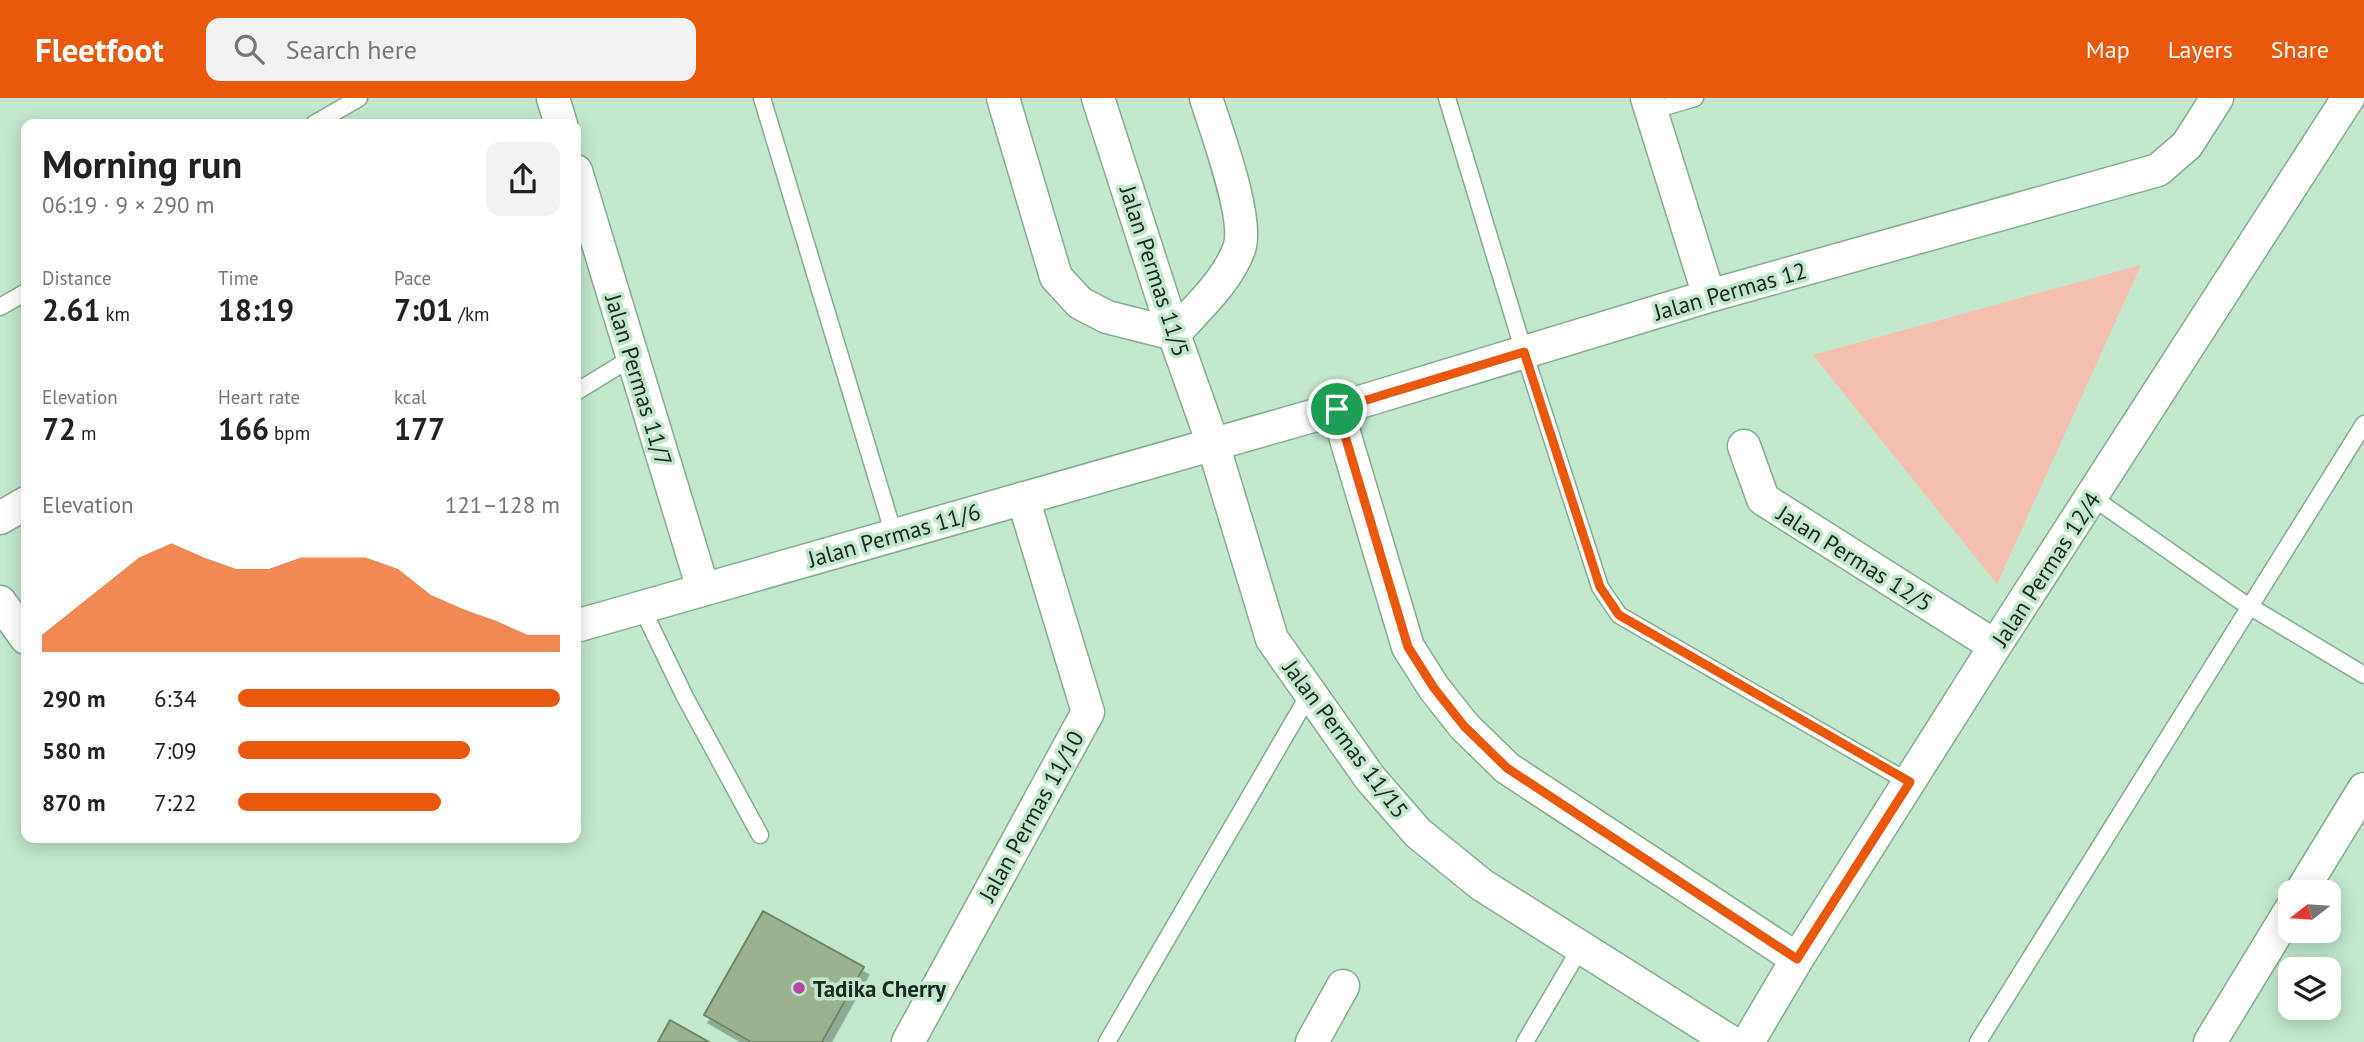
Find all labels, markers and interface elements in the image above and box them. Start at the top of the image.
search box [206,18,696,81]
text: Fleetfoot [35,28,164,71]
icon: search [230,30,268,68]
text: Search here [286,33,417,66]
text: Map [2086,34,2130,65]
text: Layers [2168,34,2233,65]
text: Share [2271,34,2329,65]
text: Morning run [42,139,242,188]
button: share [486,142,560,216]
street label: Jalan Permas 11/5 [1113,181,1196,360]
text: 06:19 · 9 × 290 m [42,190,214,219]
street label: Jalan Permas 12 [1649,255,1810,327]
text: Distance [42,266,112,290]
text: Time [218,266,259,290]
text: Pace [394,266,431,290]
text: 2.61 [42,290,100,329]
text: 18:19 [218,290,294,329]
text: 7:01 [394,290,453,329]
street label: Jalan Permas 11/7 [599,290,679,469]
text: km [100,302,130,326]
text: /km [453,302,489,326]
pin [1307,379,1367,439]
text: Elevation [42,385,118,409]
text: Heart rate [218,385,300,409]
text: kcal [394,385,426,409]
icon: arrive [1318,390,1356,428]
text: 72 [42,409,76,448]
text: 166 [218,409,269,448]
text: 177 [394,409,445,448]
text: m [76,421,97,445]
text: bpm [269,421,310,445]
street label: Jalan Permas 12/4 [1985,486,2107,652]
text: Elevation [42,490,134,519]
text: 121–128 m [445,490,560,519]
street label: Jalan Permas 11/6 [803,497,984,574]
street label: Jalan Permas 12/5 [1771,498,1938,617]
street label: Jalan Permas 11/15 [1276,653,1415,824]
text: 290 m [42,684,105,713]
text: 6:34 [154,684,197,713]
street label: Jalan Permas 11/10 [972,726,1090,907]
text: 580 m [42,736,105,765]
text: 7:09 [154,736,197,765]
text: 870 m [42,788,105,817]
text: 7:22 [154,788,197,817]
north arrow [2278,880,2342,943]
map controls [2278,880,2341,1020]
button: layers [2278,957,2341,1020]
place label: Tadika Cherry [813,974,947,1003]
marker: Tadika Cherry [791,980,807,996]

